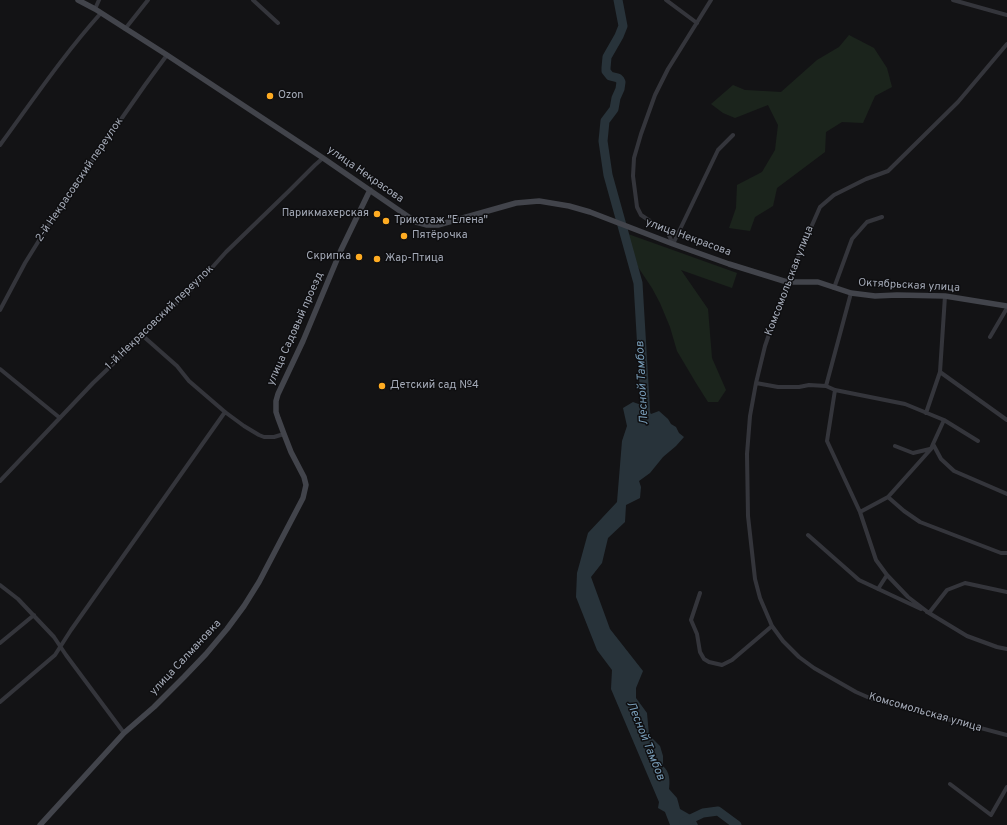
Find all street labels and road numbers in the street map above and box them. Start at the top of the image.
street label: 2-й Некрасовский переулок [33,115,127,245]
street label: улица Некрасова [324,144,406,206]
street label: улица Некрасова [643,216,733,260]
street label: Комсомольская улица [763,224,817,338]
street label: 1-й Некрасовский переулок [103,263,217,373]
street label: улица Садовый проезд [265,270,327,388]
street label: Октябрьская улица [858,277,960,295]
street label: улица Салмановка [148,618,224,698]
street label: Комсомольская улица [867,691,983,735]

